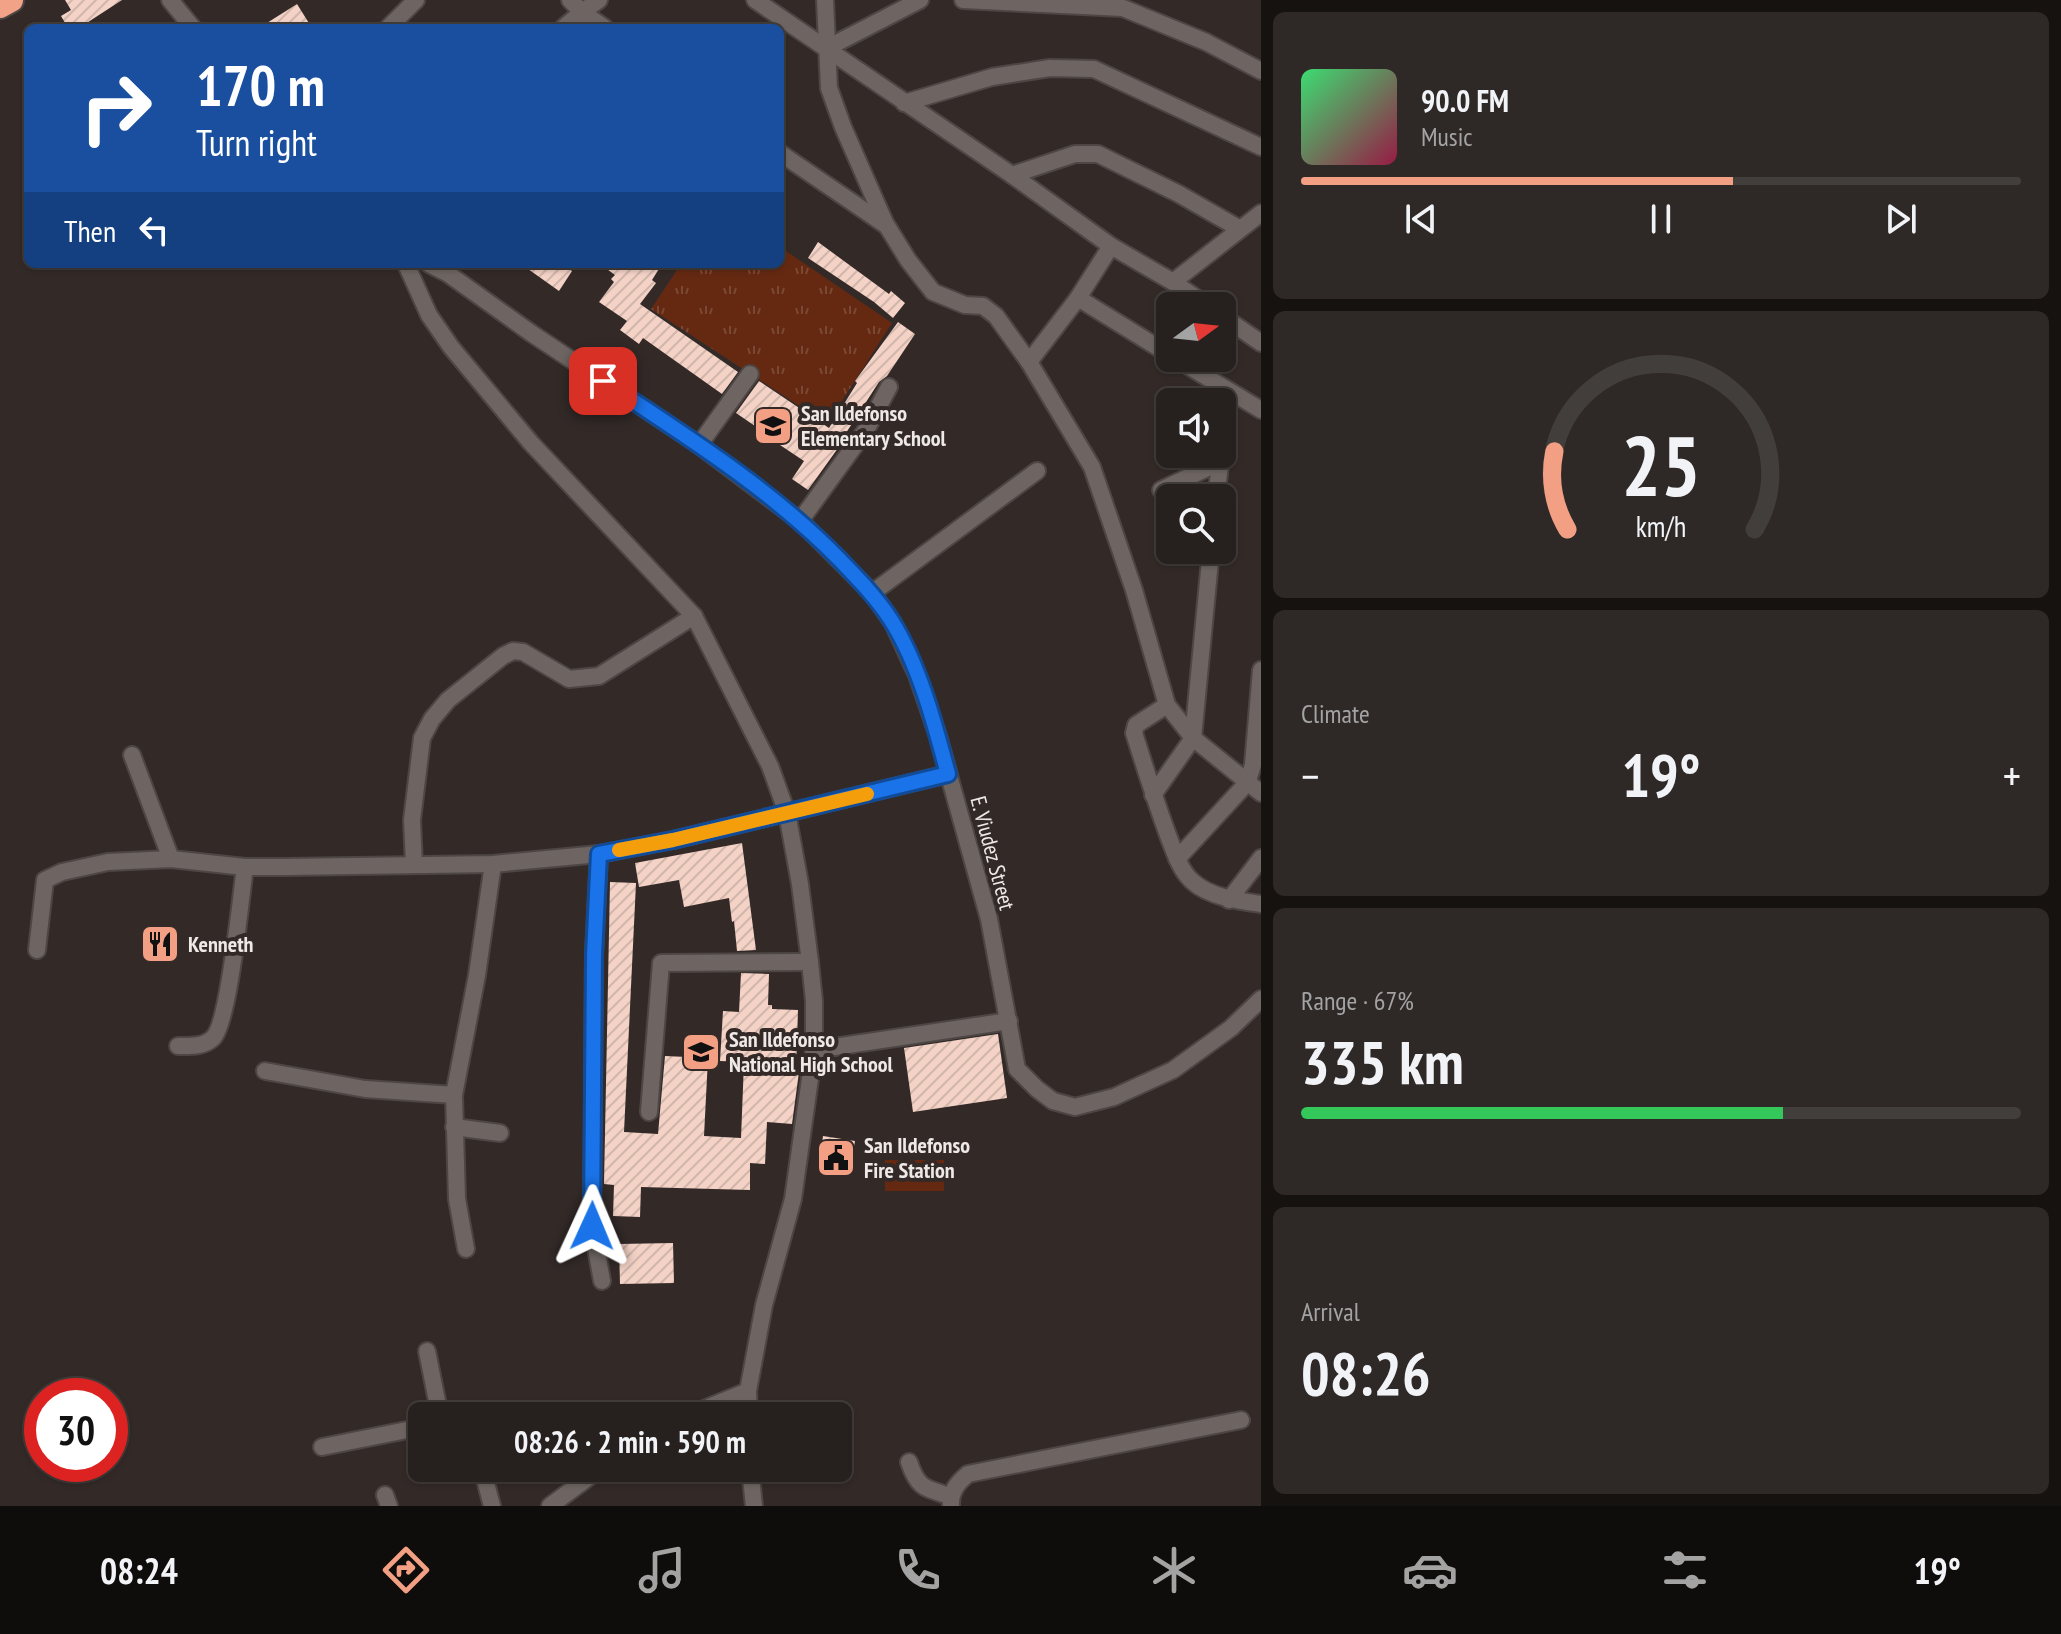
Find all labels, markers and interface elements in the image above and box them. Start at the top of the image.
text: 170 m [196,49,325,121]
icon: right [64,56,168,160]
text: 90.0 FM [1421,81,1509,120]
text: Turn right [196,119,317,166]
text: Music [1421,120,1473,153]
icon: previous [1399,197,1443,241]
icon: pause [1639,197,1683,241]
icon: next [1879,197,1923,241]
icon: left [132,208,176,252]
text: Then [64,211,116,250]
north arrow [1156,292,1236,372]
map controls [1156,292,1236,564]
pin [569,347,637,415]
icon: arrive [581,359,625,403]
button: sound [1156,388,1236,468]
place label: San Ildefonso Elementary School [801,399,947,452]
school or university icon: San Ildefonso Elementary School [752,405,794,447]
text: 25 [1621,411,1701,519]
button: search [1156,484,1236,564]
text: km/h [1636,508,1686,545]
text: Climate [1301,697,1370,730]
text: 19° [1621,736,1701,814]
text: − [1301,747,1319,804]
text: + [2003,747,2021,804]
street label: E. Viudez Street [964,793,1022,913]
restaurant icon: Kenneth [139,923,181,965]
place label: Kenneth [188,930,254,958]
text: Range · 67% [1301,984,1414,1017]
text: 335 km [1301,1023,1464,1101]
place label: San Ildefonso National High School [729,1025,894,1078]
school or university icon: San Ildefonso National High School [680,1031,722,1073]
place label: San Ildefonso Fire Station [864,1131,970,1184]
public building icon: San Ildefonso Fire Station [815,1137,857,1179]
position arrow [550,1184,634,1268]
text: Arrival [1301,1295,1360,1328]
text: 08:26 [1301,1334,1431,1412]
speed limit sign: 30 [24,1378,128,1482]
text: 08:26 · 2 min · 590 m [514,1422,746,1461]
icon: directions [378,1542,434,1598]
icon: music [634,1542,690,1598]
icon: phone [890,1542,946,1598]
icon: climate [1146,1542,1202,1598]
icon: car [1402,1542,1458,1598]
icon: filters [1657,1542,1713,1598]
text: 08:24 [100,1547,178,1594]
text: 19° [1913,1547,1961,1594]

